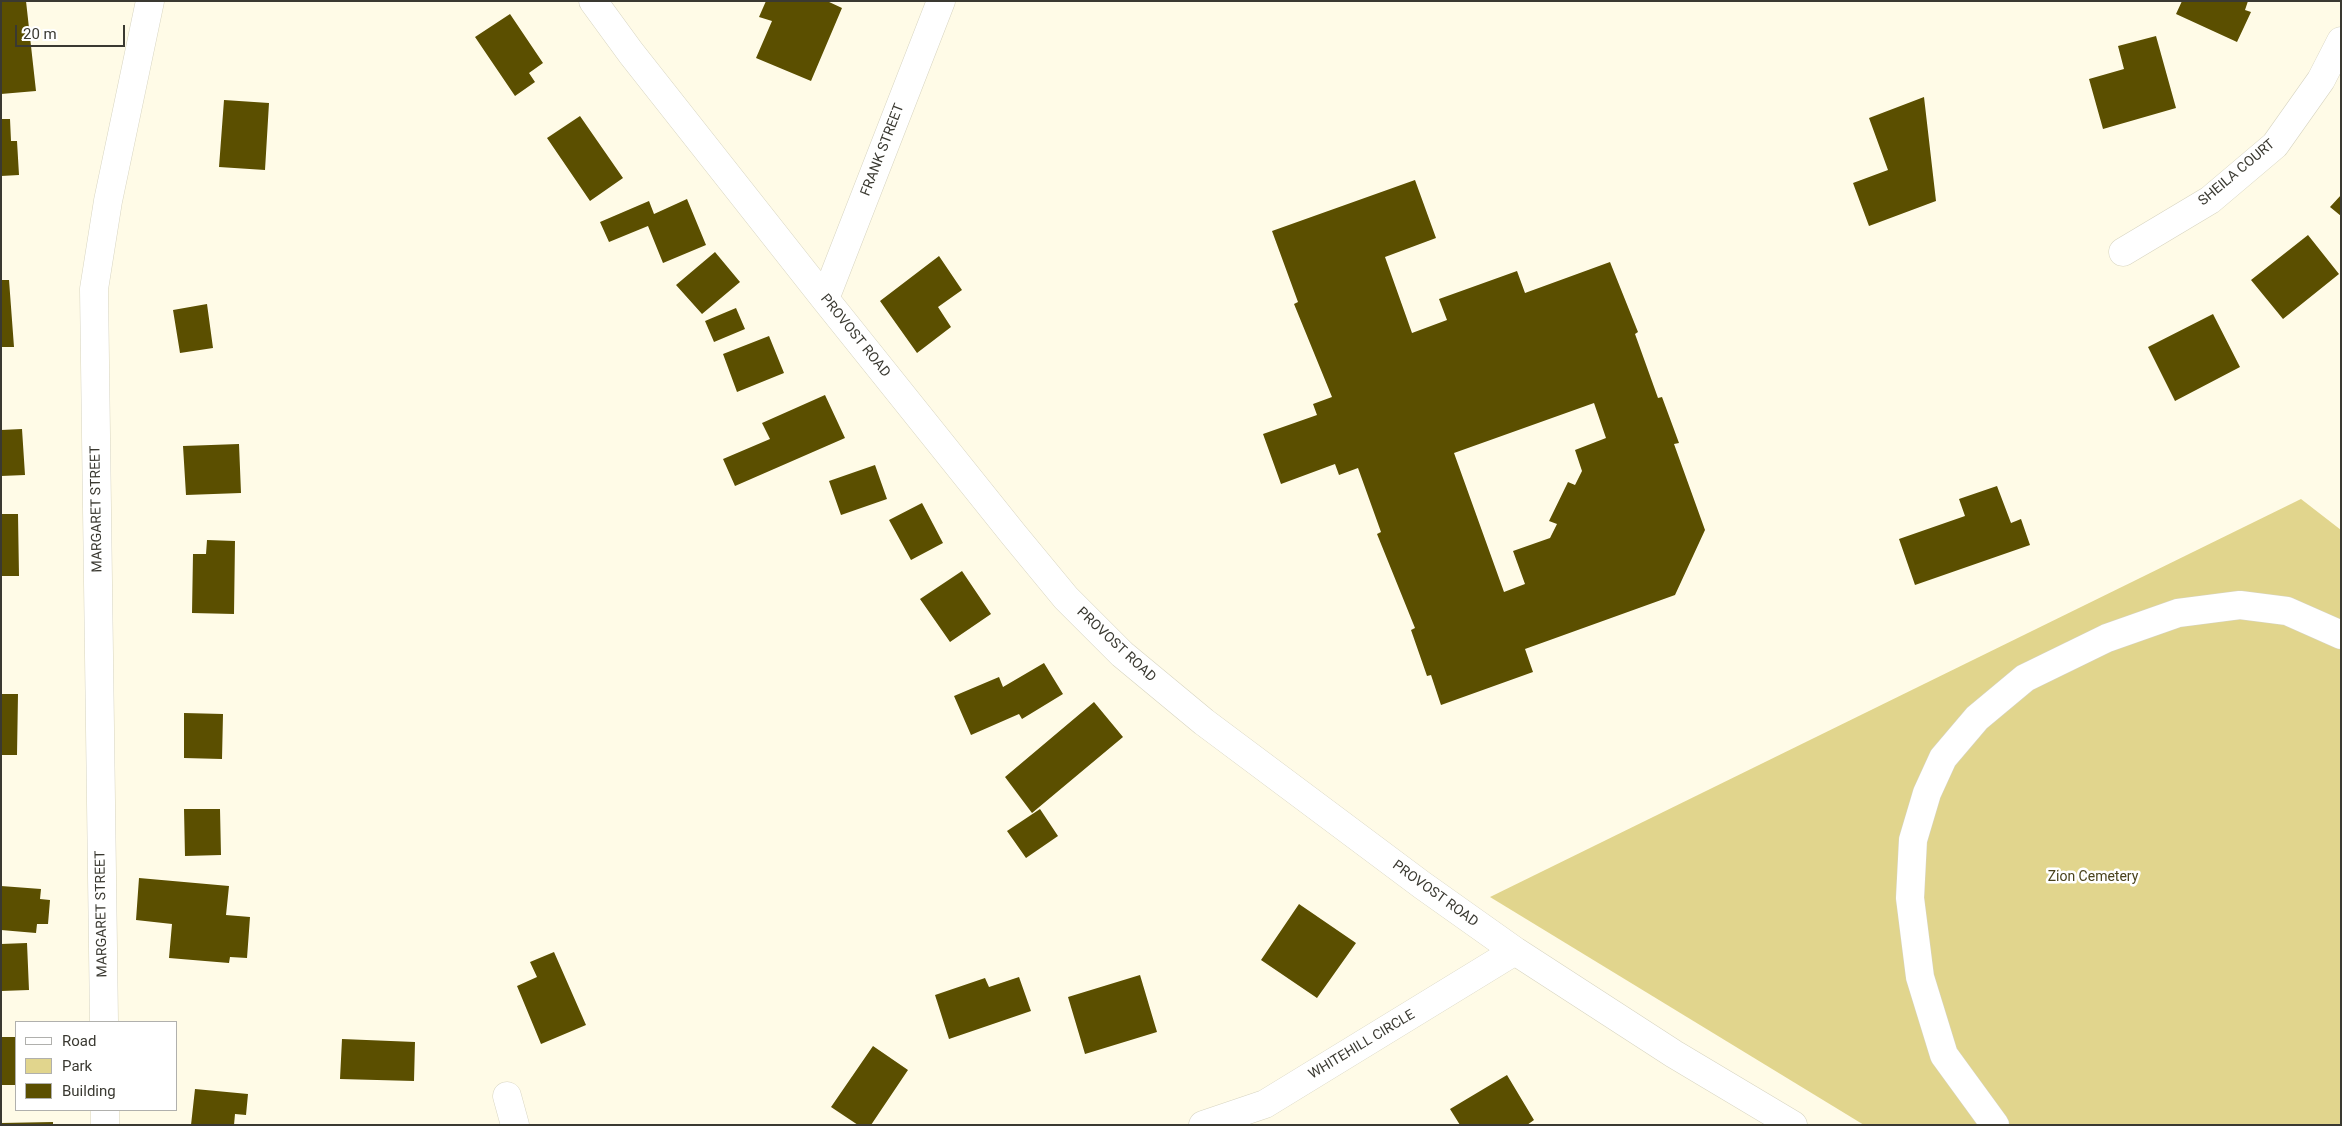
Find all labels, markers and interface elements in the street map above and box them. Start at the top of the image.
scale bar [18,15,128,47]
text: 20 m [23,25,57,43]
street label: FRANK STREET [858,102,908,198]
street label: SHEILA COURT [2195,136,2279,210]
street label: PROVOST ROAD [816,291,894,381]
street label: MARGARET STREET [87,445,107,573]
street label: PROVOST ROAD [1073,604,1159,686]
street label: MARGARET STREET [92,850,112,978]
street label: PROVOST ROAD [1389,857,1481,931]
park label: Zion Cemetery [2048,869,2138,885]
street label: WHITEHILL CIRCLE [1306,1007,1418,1083]
legend [15,1021,178,1111]
text: Road [62,1032,96,1050]
text: Park [62,1057,92,1075]
text: Building [62,1082,116,1100]

